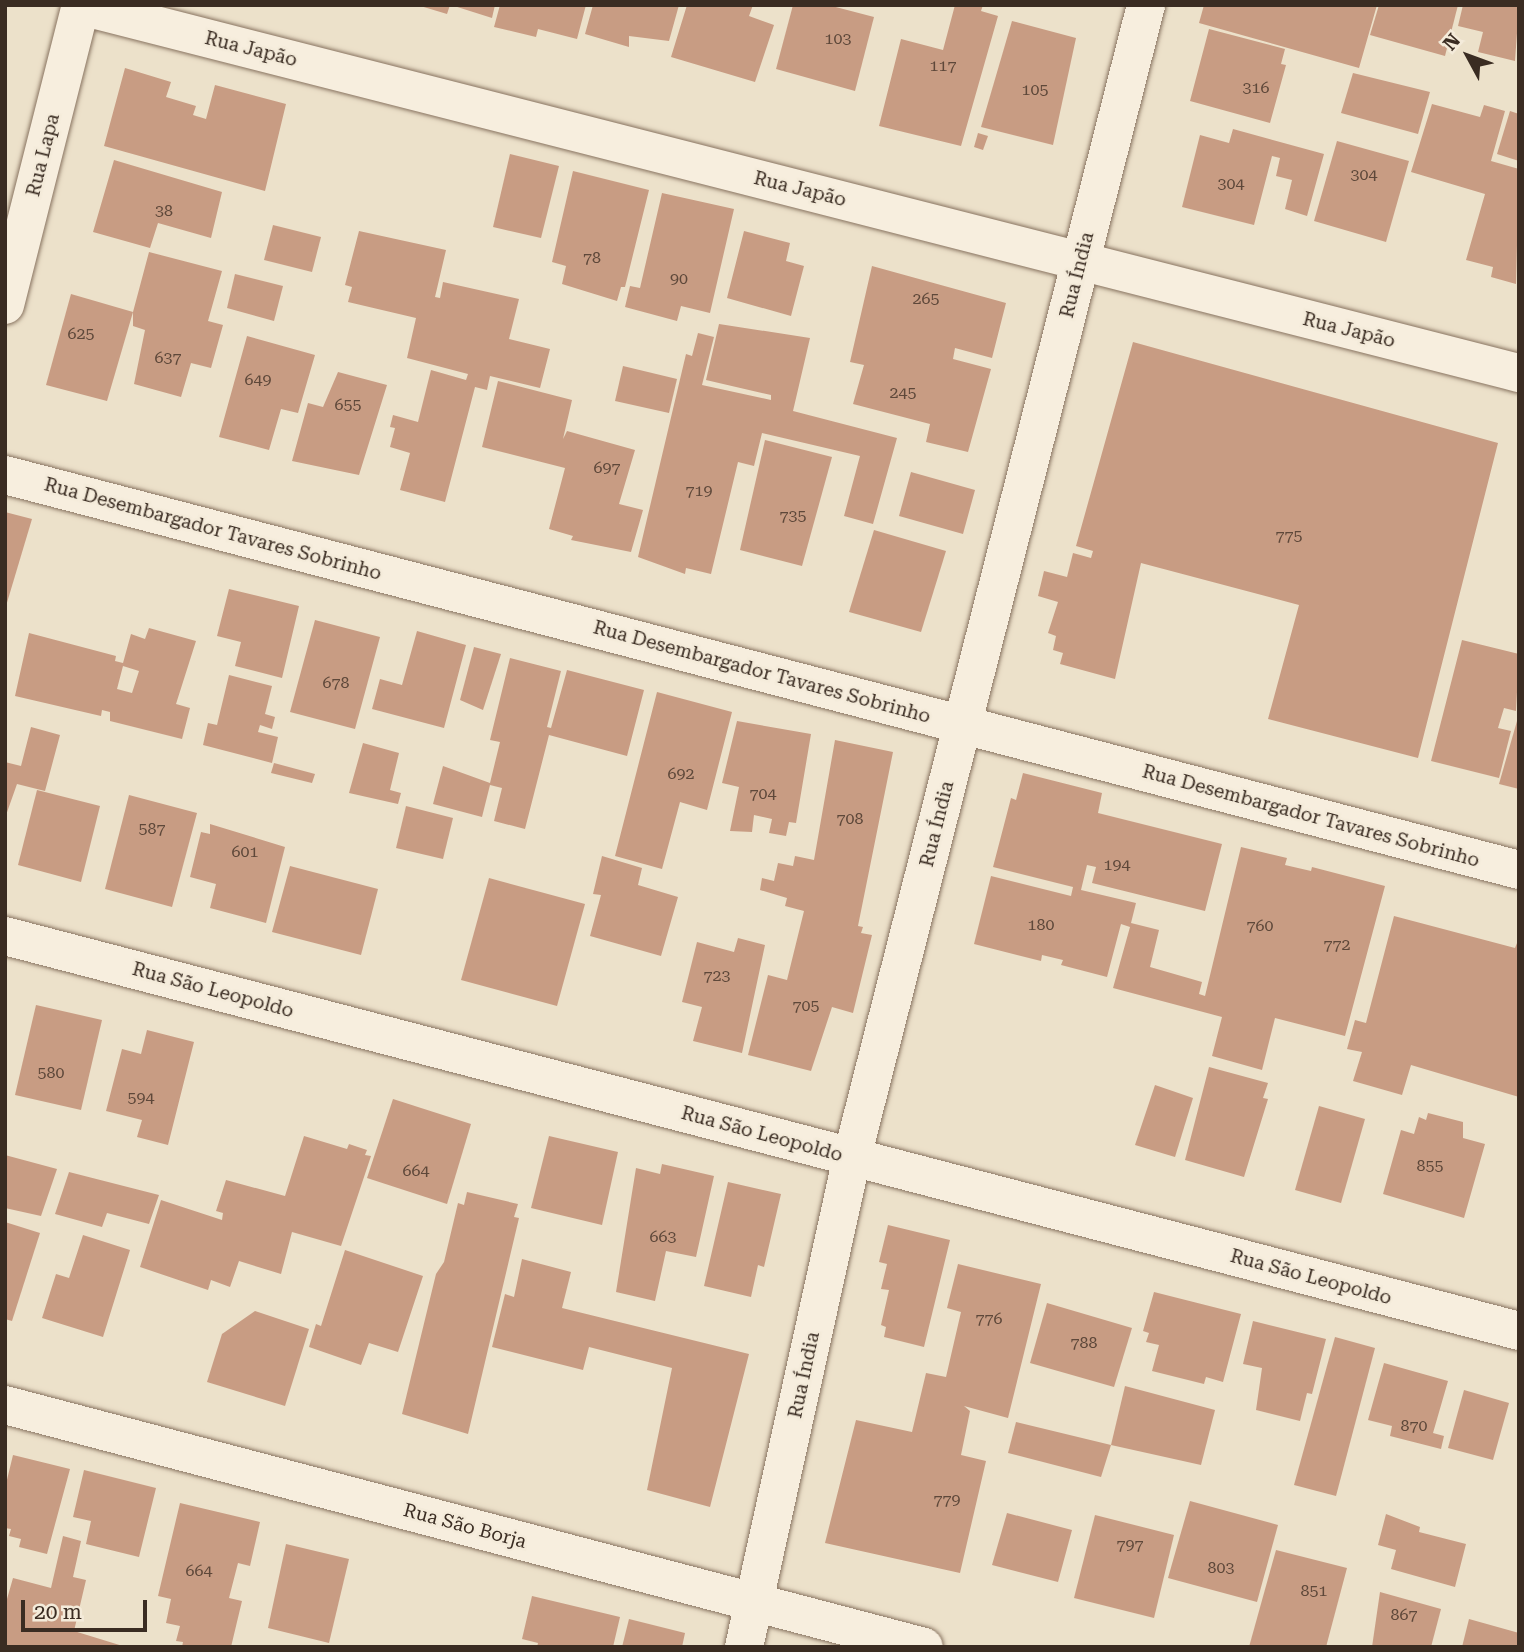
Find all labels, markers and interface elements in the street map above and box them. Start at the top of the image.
north arrow [1433,21,1503,91]
street label: Rua Japão [202,27,300,71]
house number: 103 [825,29,851,49]
text: N [1438,29,1465,55]
house number: 117 [930,56,956,76]
house number: 316 [1243,78,1269,98]
house number: 105 [1022,80,1048,100]
street label: Rua Lapa [22,111,64,199]
house number: 304 [1351,165,1377,185]
street label: Rua Japão [751,167,849,211]
house number: 304 [1218,174,1244,194]
house number: 38 [155,201,173,221]
street label: Rua Índia [1055,230,1099,320]
house number: 78 [583,248,601,268]
house number: 90 [670,269,688,289]
house number: 265 [913,289,939,309]
street label: Rua Japão [1300,308,1398,352]
house number: 625 [68,324,94,344]
house number: 637 [155,348,181,368]
house number: 649 [245,370,271,390]
house number: 245 [890,383,916,403]
house number: 655 [335,395,361,415]
house number: 697 [594,458,620,478]
street label: Rua Desembargador Tavares Sobrinho [42,473,384,585]
house number: 719 [686,481,712,501]
house number: 735 [780,506,806,526]
house number: 775 [1276,526,1302,546]
street label: Rua Desembargador Tavares Sobrinho [591,616,933,728]
house number: 678 [323,673,349,693]
street label: Rua Desembargador Tavares Sobrinho [1140,760,1482,872]
house number: 692 [668,764,694,784]
street label: Rua Índia [915,779,959,869]
house number: 704 [750,784,776,804]
house number: 708 [837,809,863,829]
house number: 587 [139,819,165,839]
house number: 601 [232,842,258,862]
house number: 194 [1104,855,1130,875]
house number: 180 [1028,915,1054,935]
house number: 760 [1247,916,1273,936]
house number: 772 [1324,935,1350,955]
street label: Rua São Leopoldo [130,957,296,1023]
house number: 723 [704,966,730,986]
house number: 705 [793,996,819,1016]
house number: 580 [38,1063,64,1083]
house number: 594 [128,1088,154,1108]
street label: Rua São Leopoldo [679,1101,845,1167]
house number: 855 [1417,1156,1443,1176]
house number: 664 [403,1161,429,1181]
house number: 663 [650,1227,676,1247]
street label: Rua São Leopoldo [1228,1244,1394,1310]
house number: 776 [976,1309,1002,1329]
street label: Rua Índia [784,1330,824,1420]
house number: 788 [1071,1333,1097,1353]
house number: 870 [1401,1416,1427,1436]
house number: 779 [934,1490,960,1510]
street label: Rua São Borja [401,1499,529,1553]
house number: 797 [1117,1535,1143,1555]
house number: 803 [1208,1558,1234,1578]
house number: 664 [186,1561,212,1581]
house number: 851 [1301,1581,1327,1601]
scale bar [24,1586,150,1630]
text: 20 m [34,1600,82,1624]
house number: 867 [1391,1605,1417,1625]

